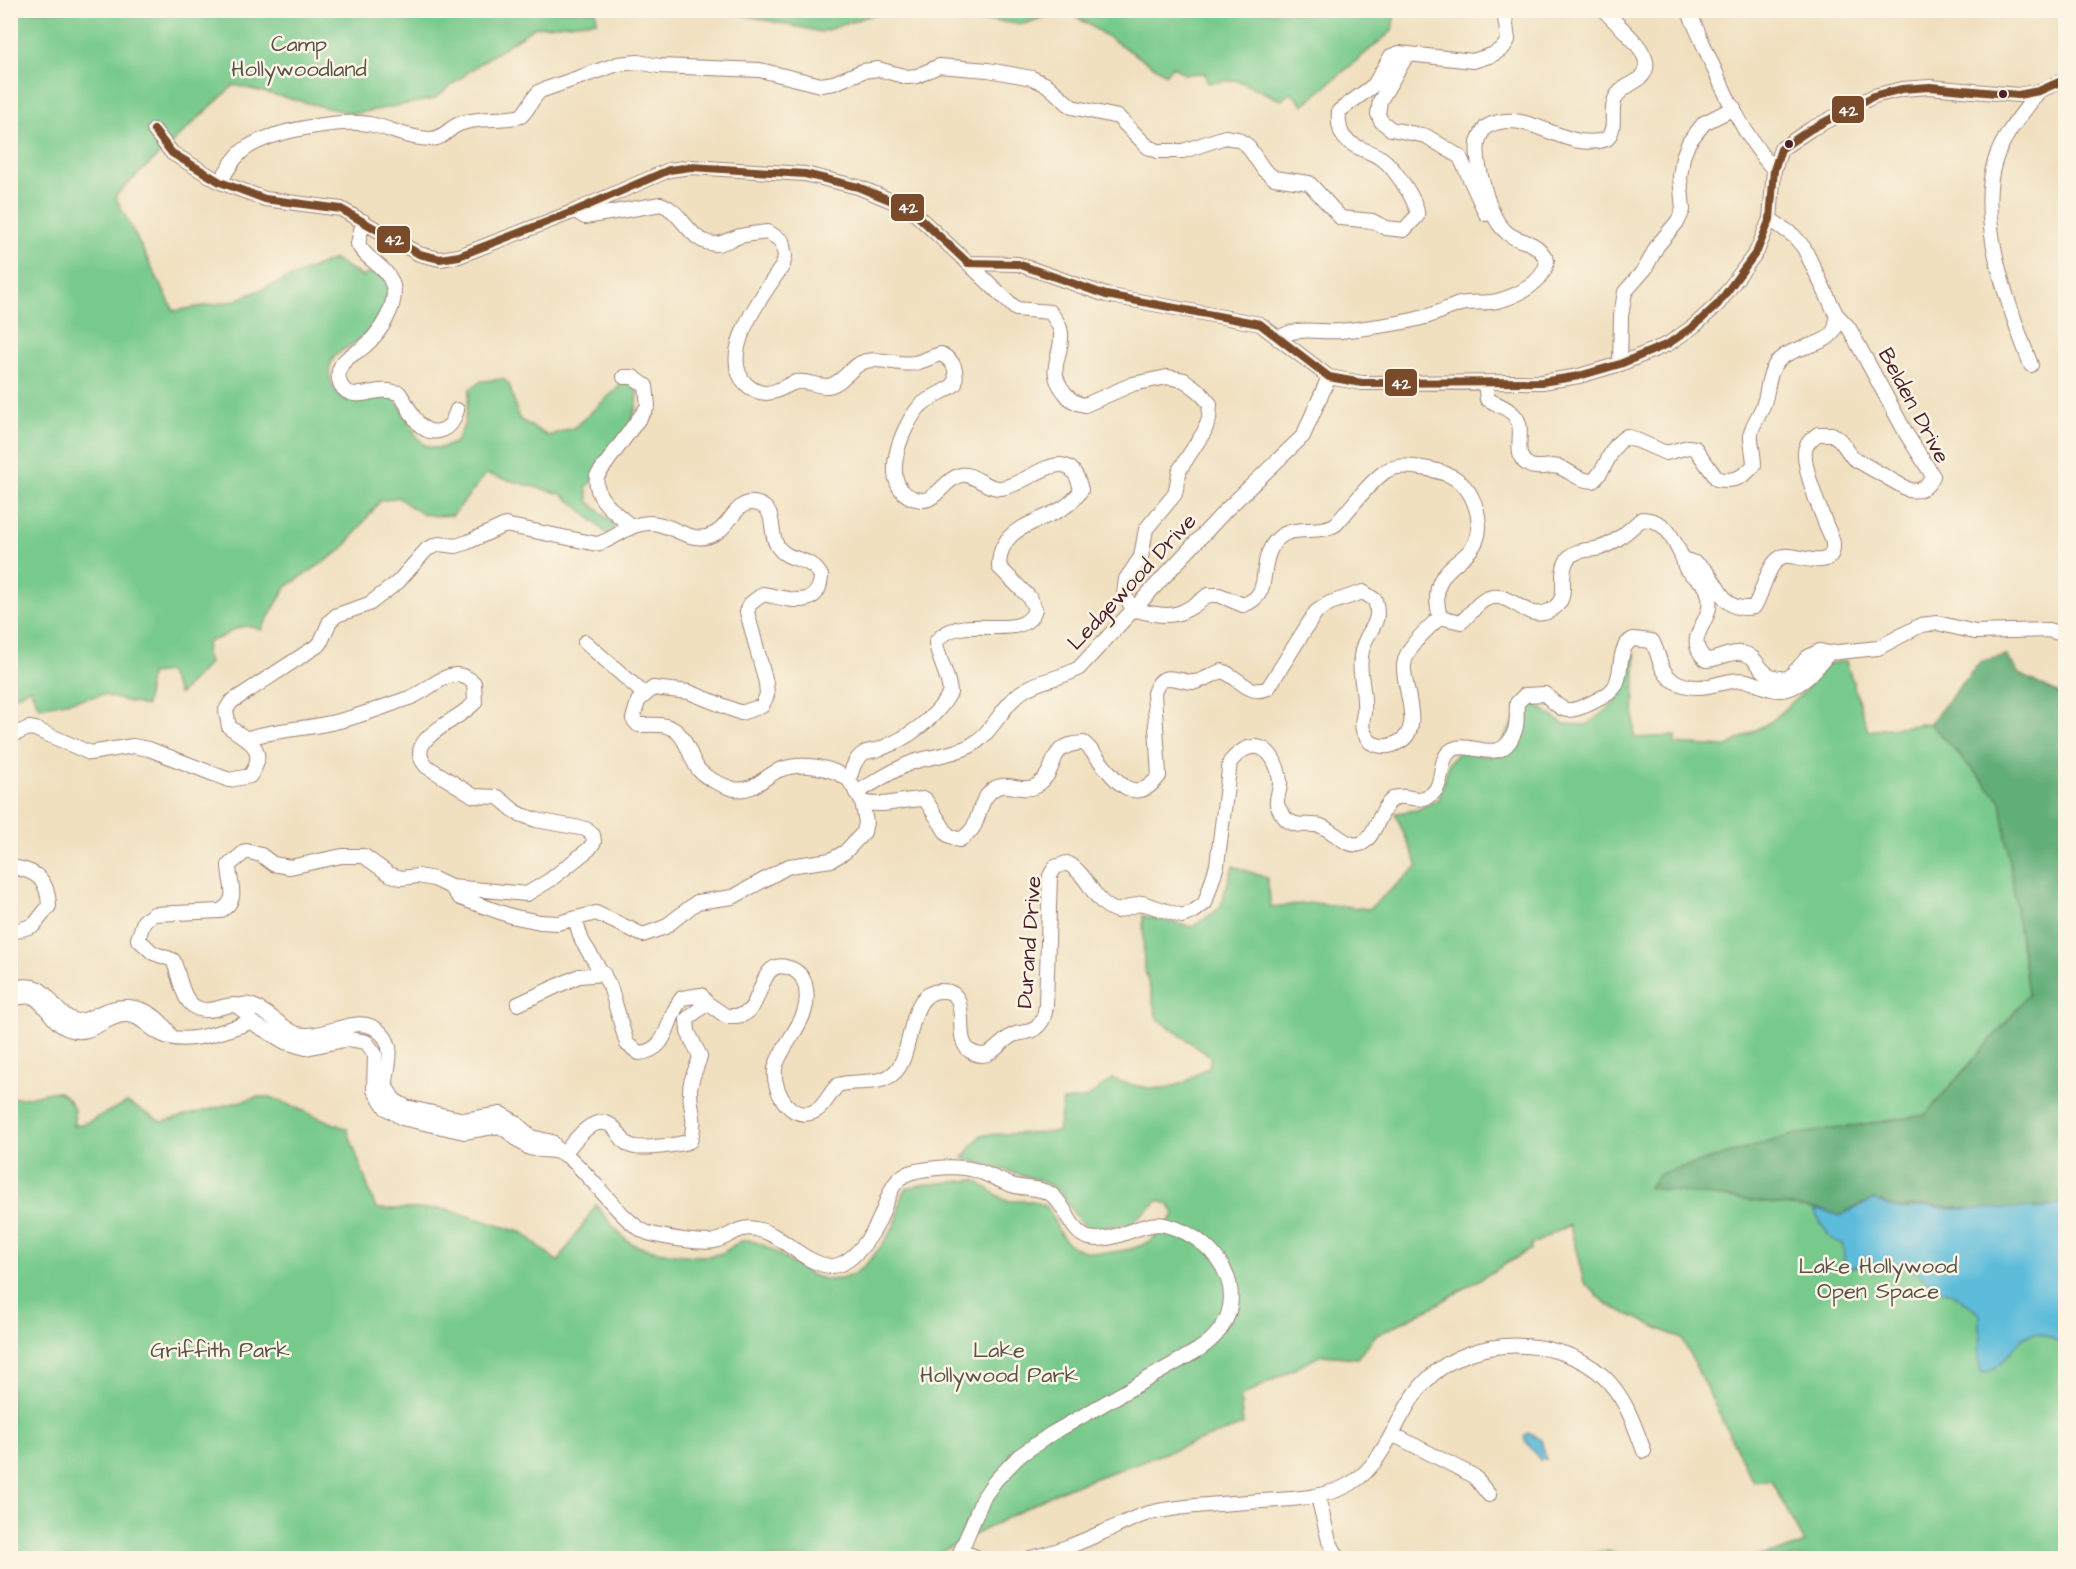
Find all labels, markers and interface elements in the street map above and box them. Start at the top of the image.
park label: Camp Hollywoodland [231,29,367,86]
unlabelled marker [1997,88,2009,100]
line badge: 42 [1831,95,1865,124]
text: 42 [1838,100,1859,122]
unlabelled marker [1783,138,1795,150]
line badge: 42 [890,193,925,222]
text: 42 [898,197,919,219]
line badge: 42 [376,225,411,254]
text: 42 [384,229,405,251]
street label: Belden Drive [1870,342,1957,469]
line badge: 42 [1384,368,1418,397]
text: 42 [1391,373,1412,395]
street label: Ledgewood Drive [1060,507,1205,658]
street label: Durand Drive [1009,875,1050,1009]
park label: Lake Hollywood Open Space [1798,1251,1958,1307]
park label: Griffith Park [150,1335,290,1366]
park label: Lake Hollywood Park [920,1335,1079,1392]

